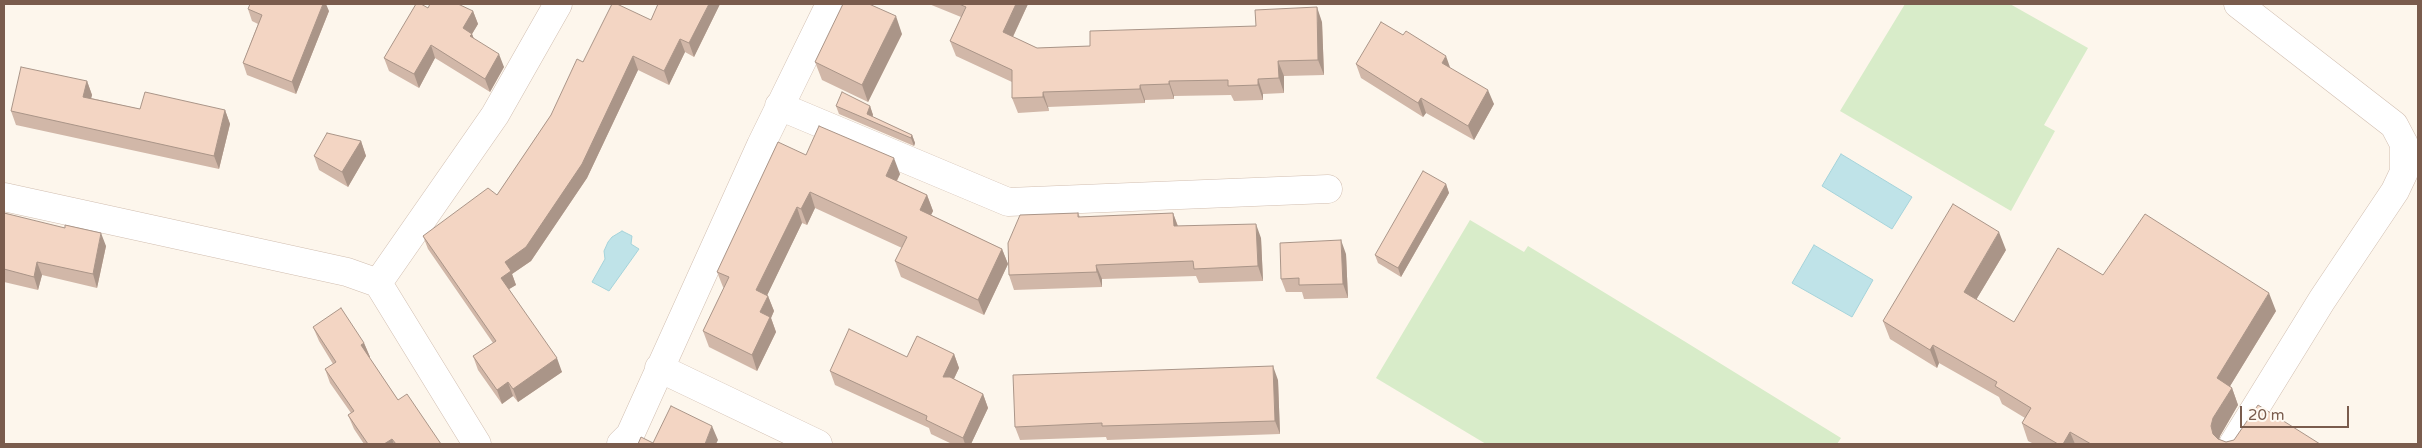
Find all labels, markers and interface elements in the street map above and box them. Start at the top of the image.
scale bar [2242,396,2351,428]
text: 20 m [2248,406,2285,424]

